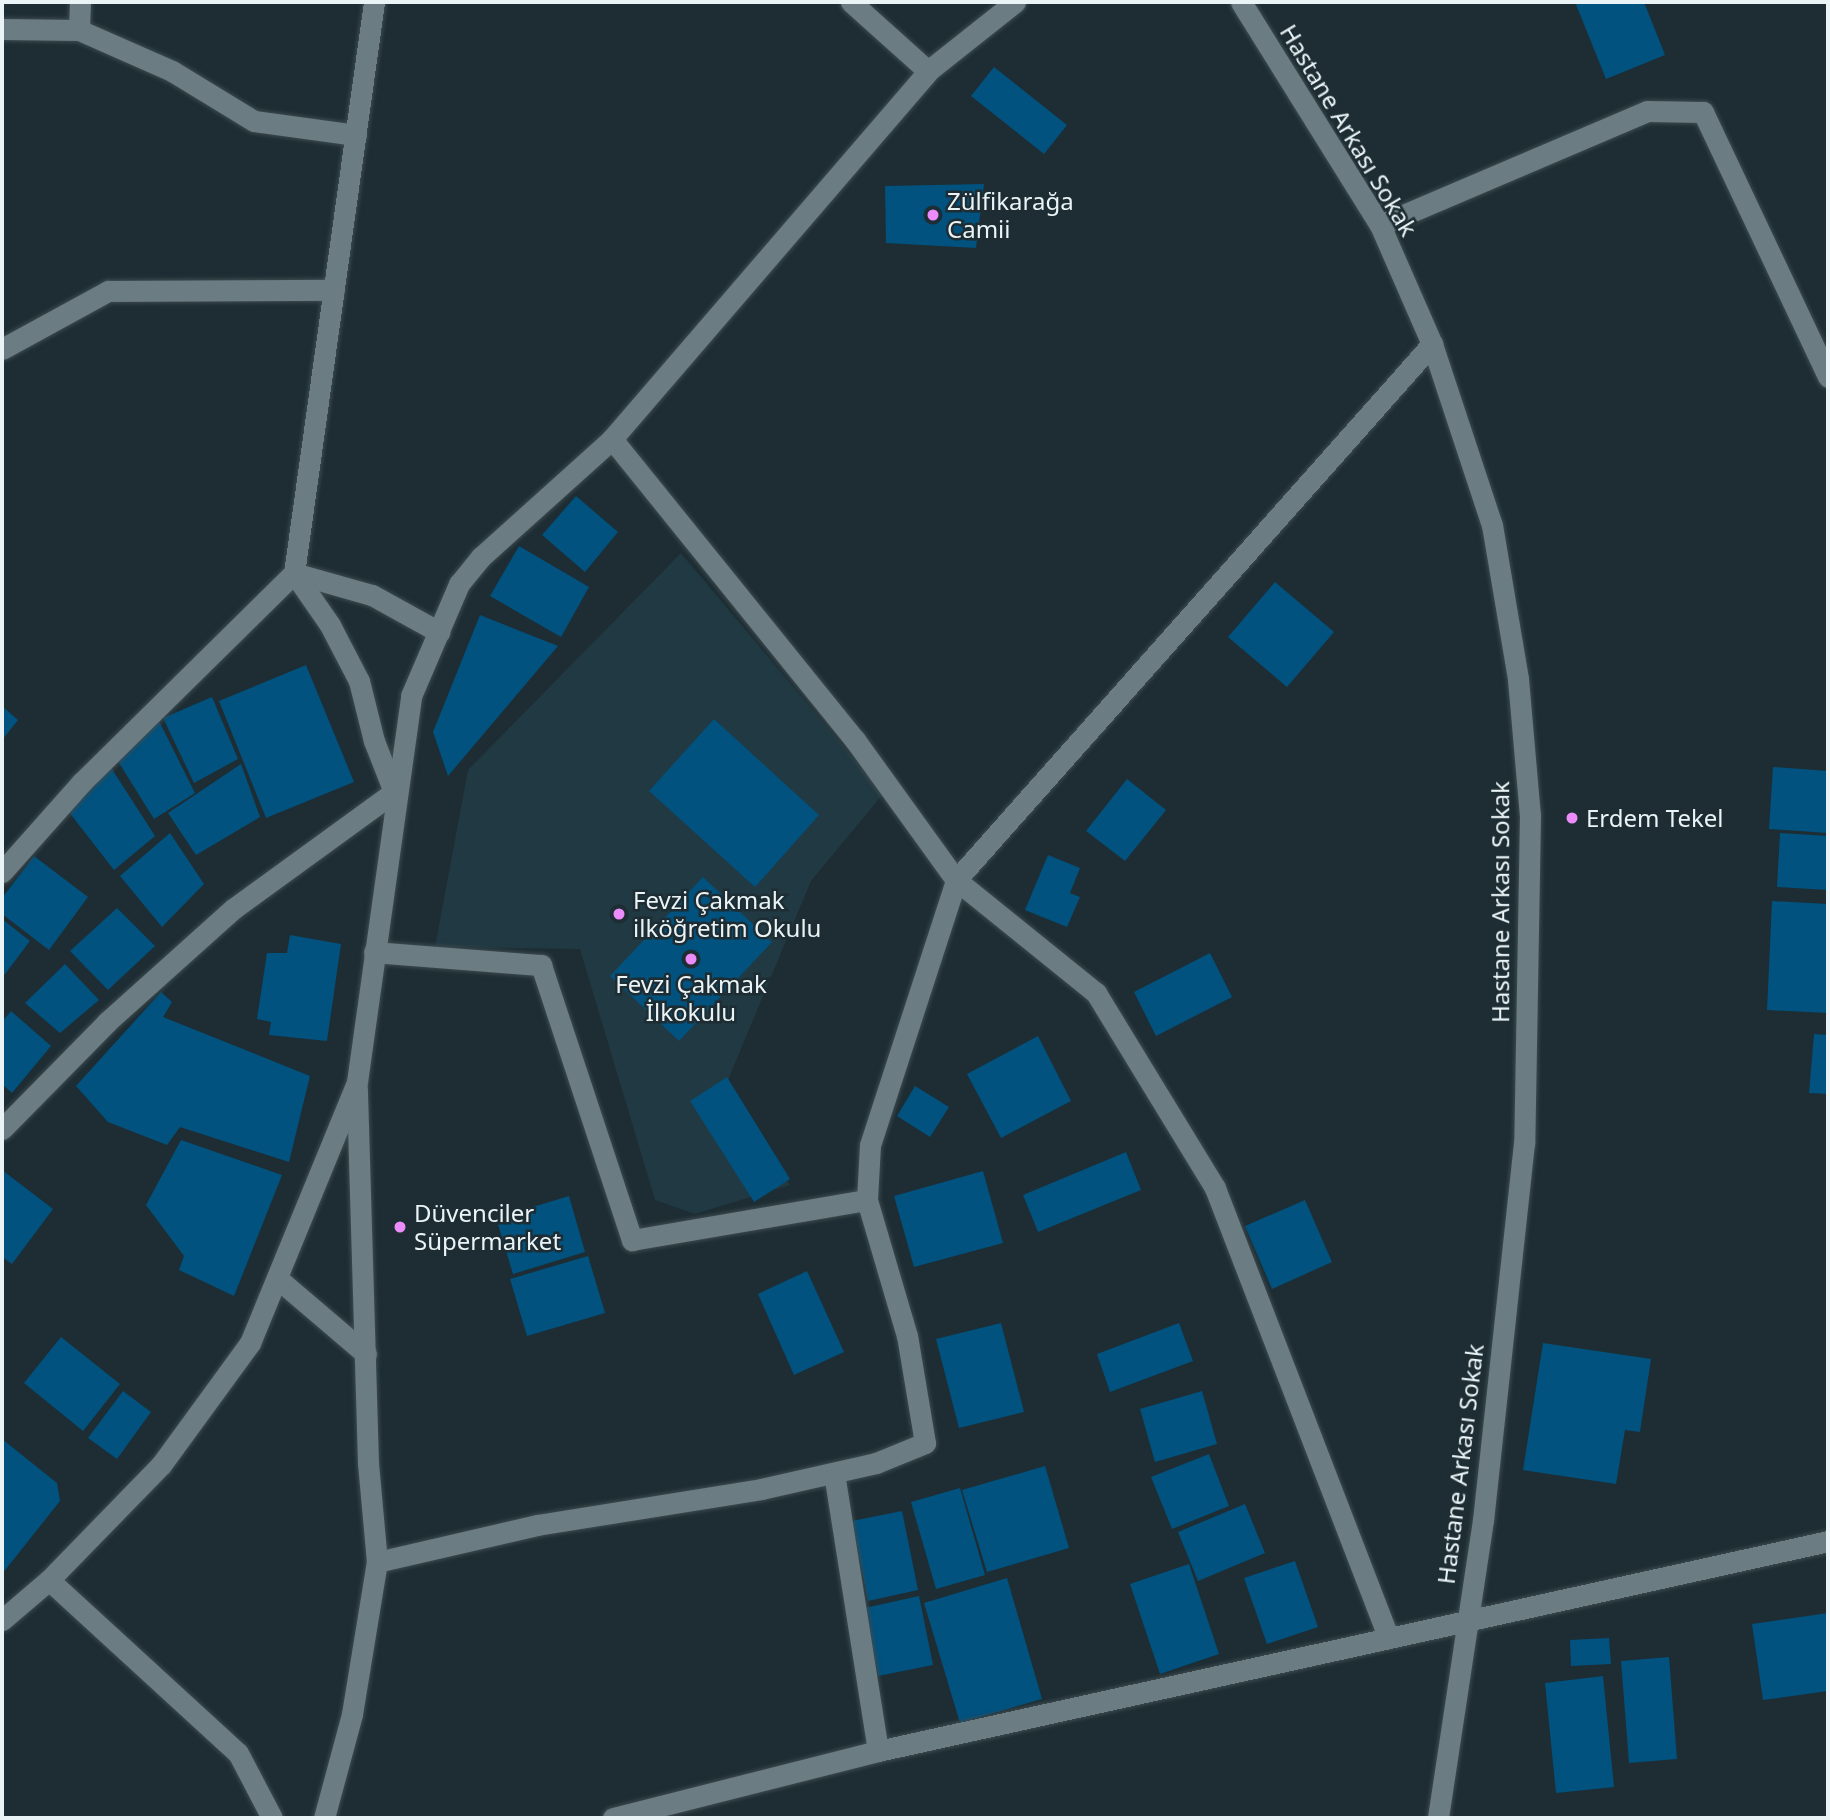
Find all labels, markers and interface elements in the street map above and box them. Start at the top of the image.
street label: Hastane Arkası Sokak [1274,19,1424,241]
place label: Zülfikarağa Camii [947,187,1074,243]
marker: Zülfikarağa Camii [925,207,941,223]
street label: Hastane Arkası Sokak [1486,781,1514,1023]
place label: Erdem Tekel [1586,804,1723,832]
marker: Erdem Tekel [1564,810,1580,826]
place label: Fevzi Çakmak ilköğretim Okulu [633,886,821,942]
marker: Fevzi Çakmak ilköğretim Okulu [611,906,627,922]
marker: Fevzi Çakmak İlkokulu [683,951,699,967]
place label: Fevzi Çakmak İlkokulu [615,970,767,1026]
place label: Düvenciler Süpermarket [414,1199,561,1255]
marker: Düvenciler Süpermarket [392,1219,408,1235]
street label: Hastane Arkası Sokak [1431,1342,1489,1586]

